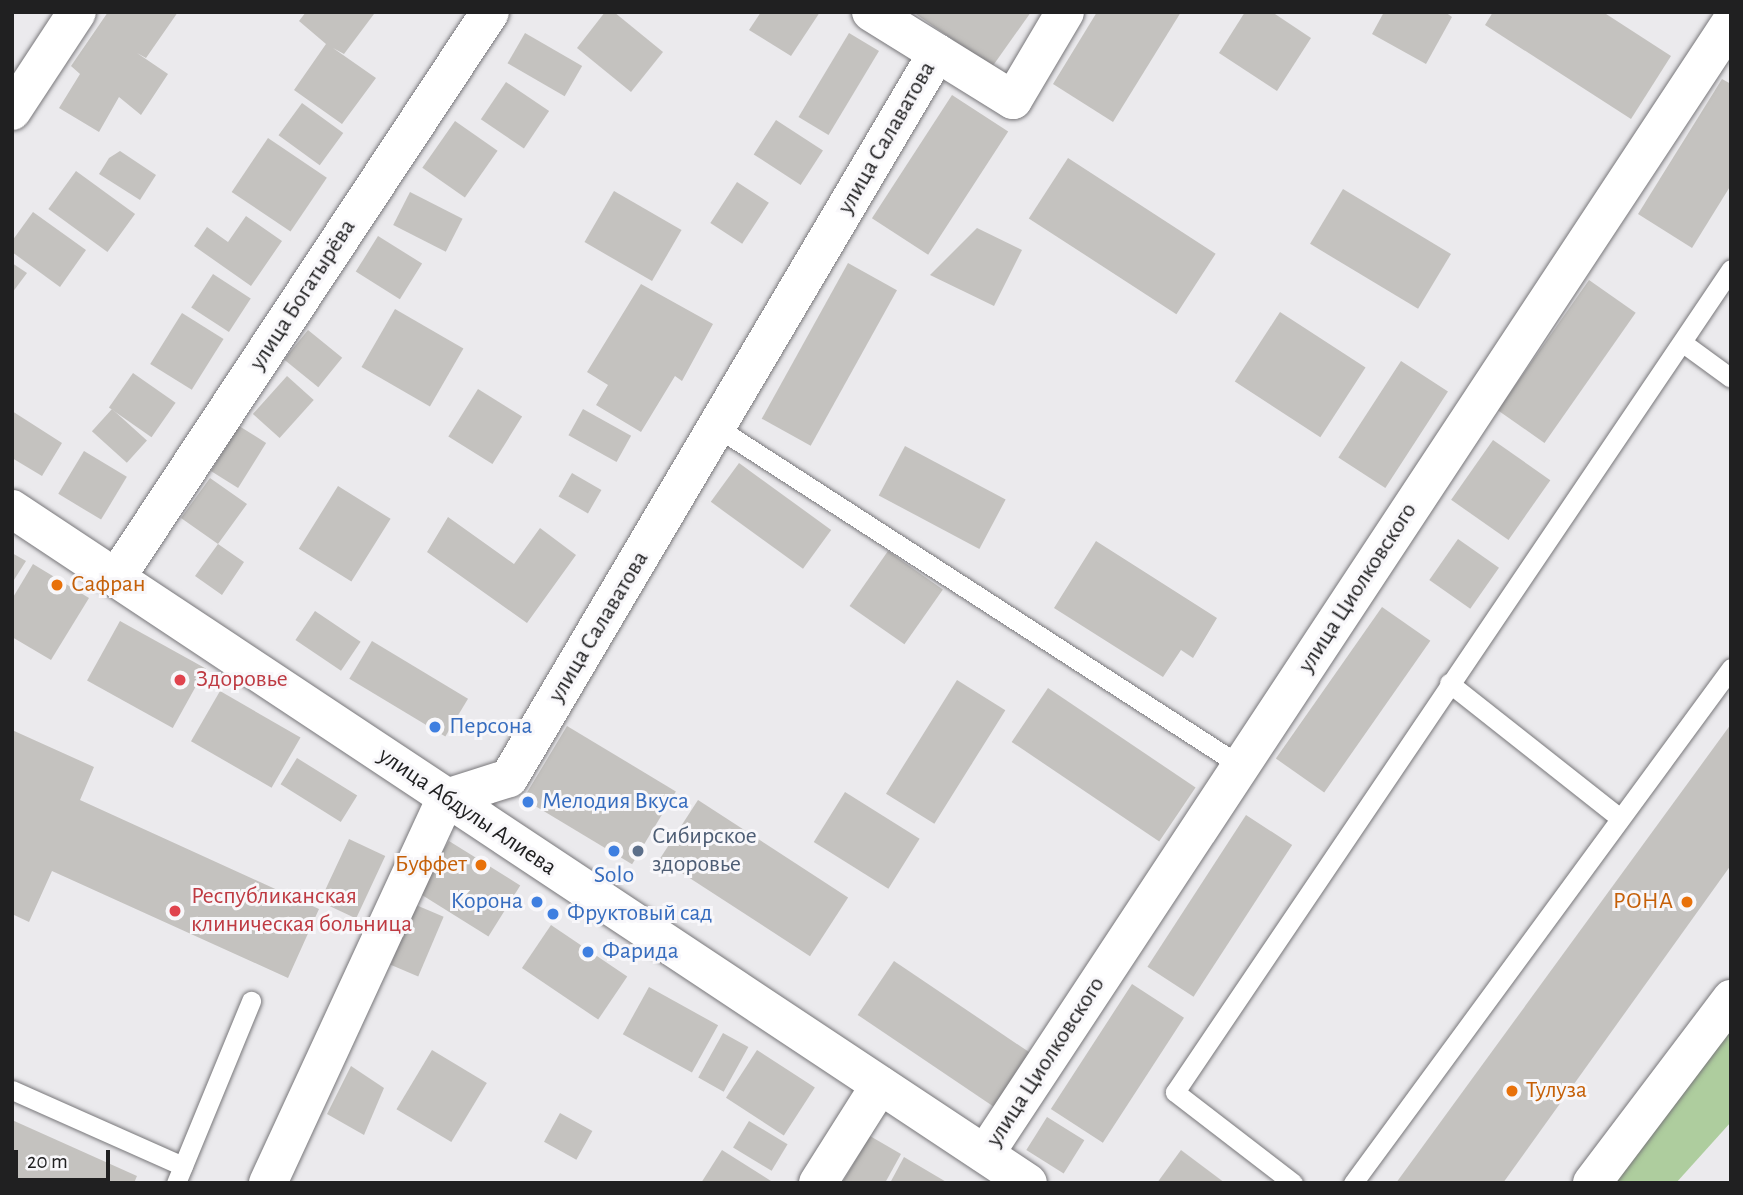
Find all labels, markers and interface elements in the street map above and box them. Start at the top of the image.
street label: улица Салаватова [832,57,942,219]
street label: улица Богатырёва [244,214,362,376]
street label: улица Циолковского [1292,498,1424,678]
street label: улица Салаватова [543,546,655,708]
place label: Сафран [71,571,146,599]
marker: Сафран [49,577,65,593]
place label: Здоровье [196,666,288,694]
marker: Здоровье [170,670,190,690]
place label: Персона [449,713,532,741]
marker: Персона [427,719,443,735]
street label: улица Абдулы Алиева [372,742,562,882]
place label: Мелодия Вкуса [542,788,689,816]
marker: Мелодия Вкуса [520,794,536,810]
place label: Сибирское здоровье [652,823,757,879]
marker: Solo [606,843,622,859]
marker: Сибирское здоровье [630,843,646,859]
place label: Буффет [395,851,467,879]
marker: Буффет [473,857,489,873]
place label: Solo [594,862,634,890]
place label: Республиканская клиническая больница [191,883,412,939]
place label: Корона [451,888,523,916]
place label: РОНА [1613,888,1673,916]
marker: Корона [529,894,545,910]
marker: РОНА [1679,894,1695,910]
place label: Фруктовый сад [567,900,712,928]
marker: Республиканская клиническая больница [165,901,185,921]
marker: Фруктовый сад [545,906,561,922]
place label: Фарида [602,938,679,966]
marker: Фарида [580,944,596,960]
street label: улица Циолковского [980,972,1112,1152]
place label: Тулуза [1526,1077,1587,1105]
marker: Тулуза [1504,1083,1520,1099]
scale bar [18,1136,114,1180]
text: 20 m [27,1151,68,1172]

